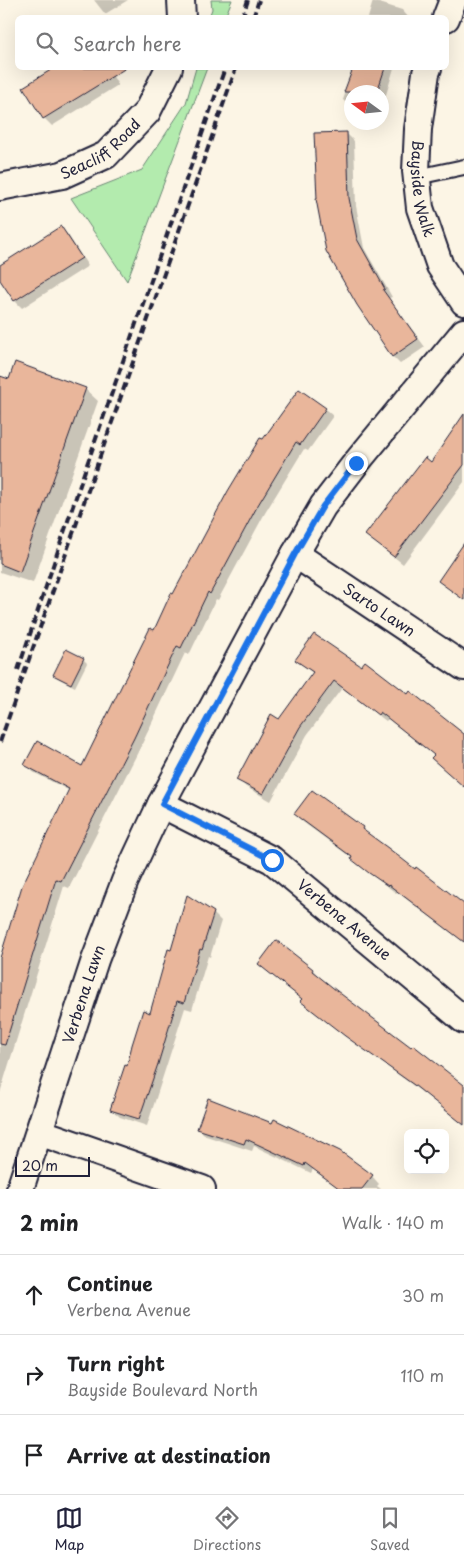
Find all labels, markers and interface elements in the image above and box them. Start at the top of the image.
search box [15,15,449,70]
icon: search [33,29,61,57]
text: Search here [73,29,182,57]
north arrow [344,85,389,130]
street label: Seacliff Road [56,112,145,185]
street label: Bayside Walk [406,139,442,240]
route end [345,452,368,475]
street label: Sarto Lawn [339,576,421,641]
route start [261,849,284,872]
street label: Verbena Avenue [293,873,397,965]
street label: Verbena Lawn [55,941,110,1046]
map controls [404,1129,449,1174]
button: locate [404,1129,449,1174]
scale bar [15,1154,90,1177]
text: 20 m [22,1155,58,1176]
text: 2 min [20,1206,79,1238]
text: Walk · 140 m [342,1210,444,1234]
text: Continue [67,1269,153,1297]
icon: ahead [20,1281,48,1309]
text: 30 m [402,1283,444,1307]
text: Verbena Avenue [67,1297,191,1321]
text: Turn right [67,1349,165,1377]
icon: right [20,1361,48,1389]
text: 110 m [401,1363,444,1387]
text: Bayside Boulevard North [67,1377,258,1401]
icon: arrive [20,1441,48,1469]
text: Arrive at destination [67,1441,271,1469]
tab: Map [54,1504,84,1555]
tab: Directions [193,1504,261,1555]
tab: Saved [370,1504,410,1555]

